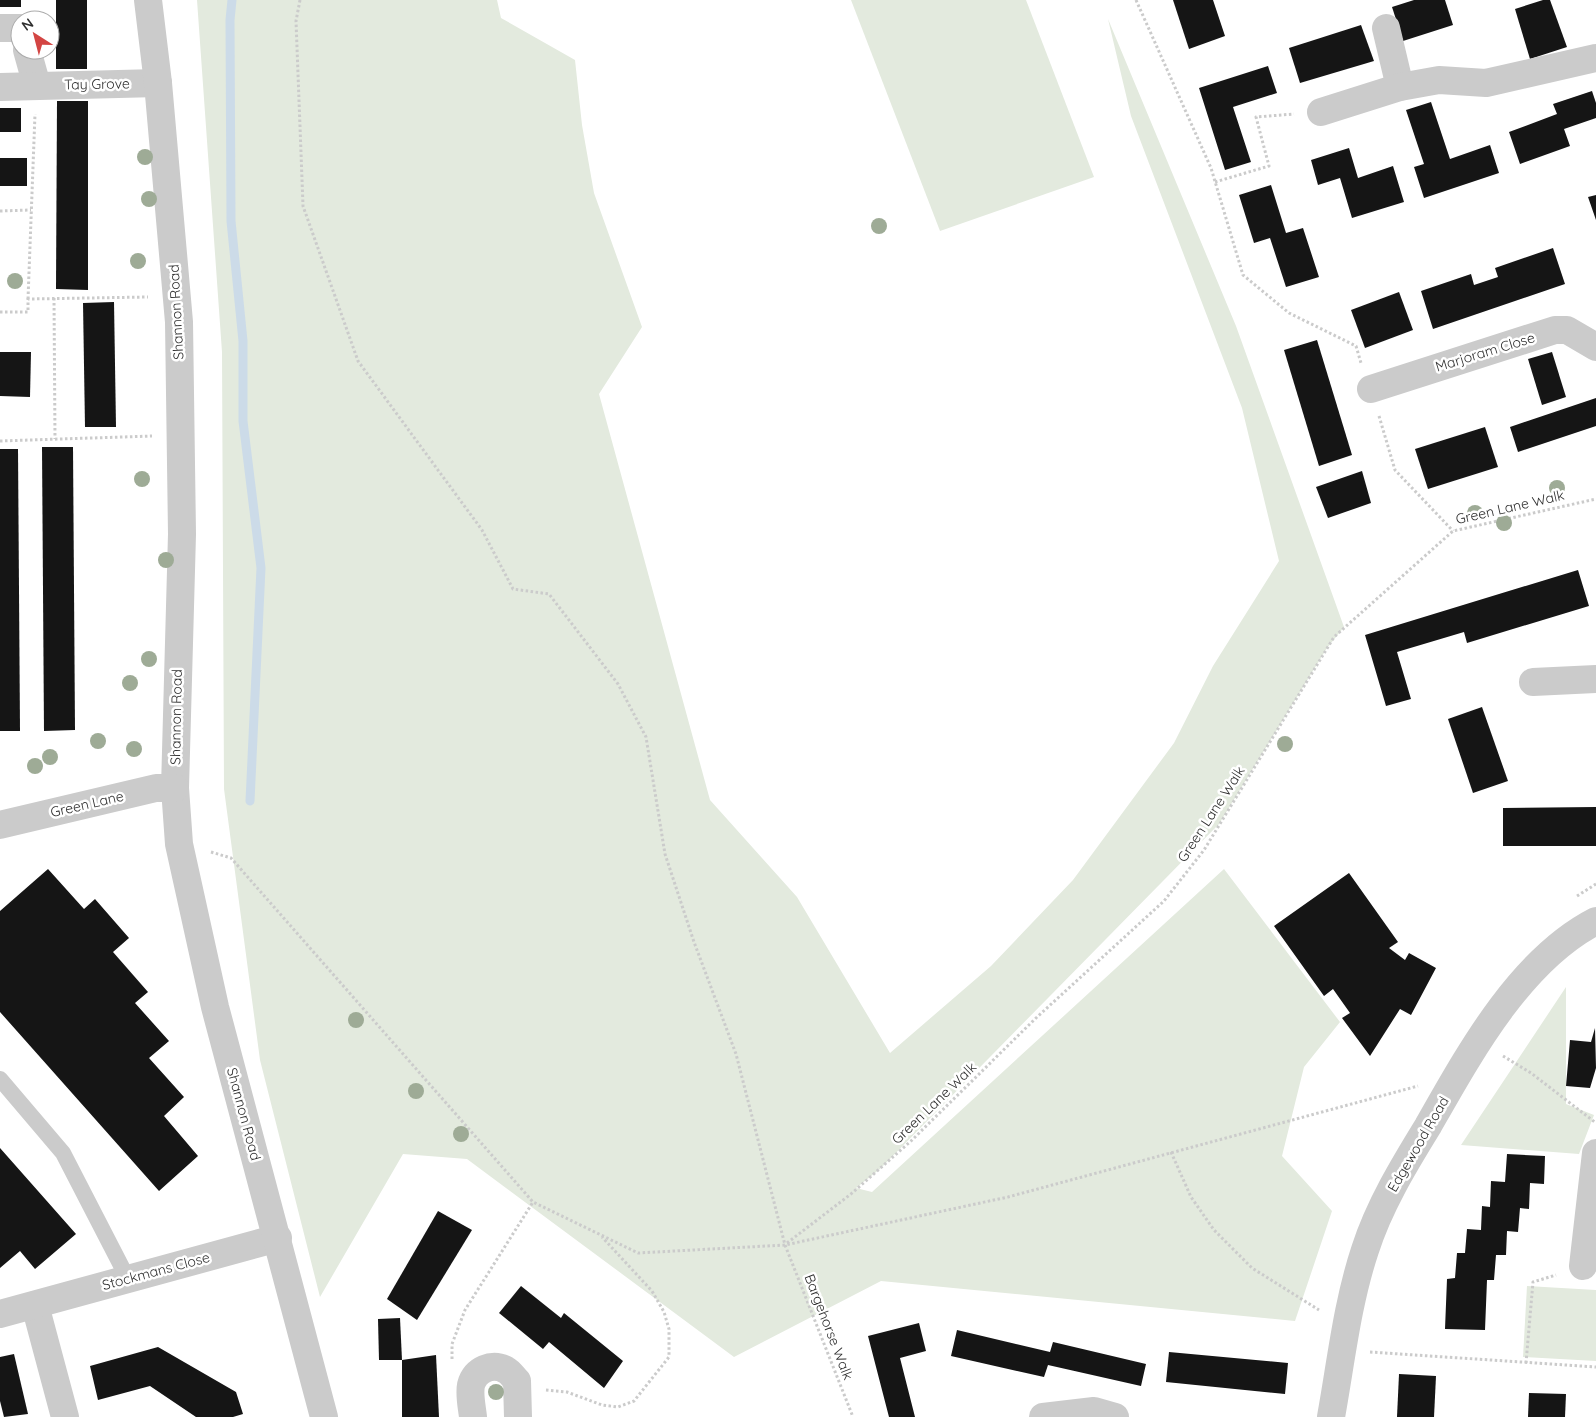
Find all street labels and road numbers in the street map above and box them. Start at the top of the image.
street label: Tay Grove [64,74,130,94]
street label: Shannon Road [165,264,187,360]
street label: Marjoram Close [1433,328,1537,376]
street label: Green Lane Walk [1454,486,1566,528]
street label: Shannon Road [166,669,186,765]
street label: Green Lane Walk [1173,763,1249,865]
street label: Green Lane [49,787,125,821]
street label: Green Lane Walk [888,1058,980,1148]
street label: Shannon Road [223,1066,265,1162]
street label: Edgewood Road [1383,1093,1453,1195]
street label: Stockmans Close [100,1248,212,1294]
street label: Bargehorse Walk [801,1272,857,1382]

